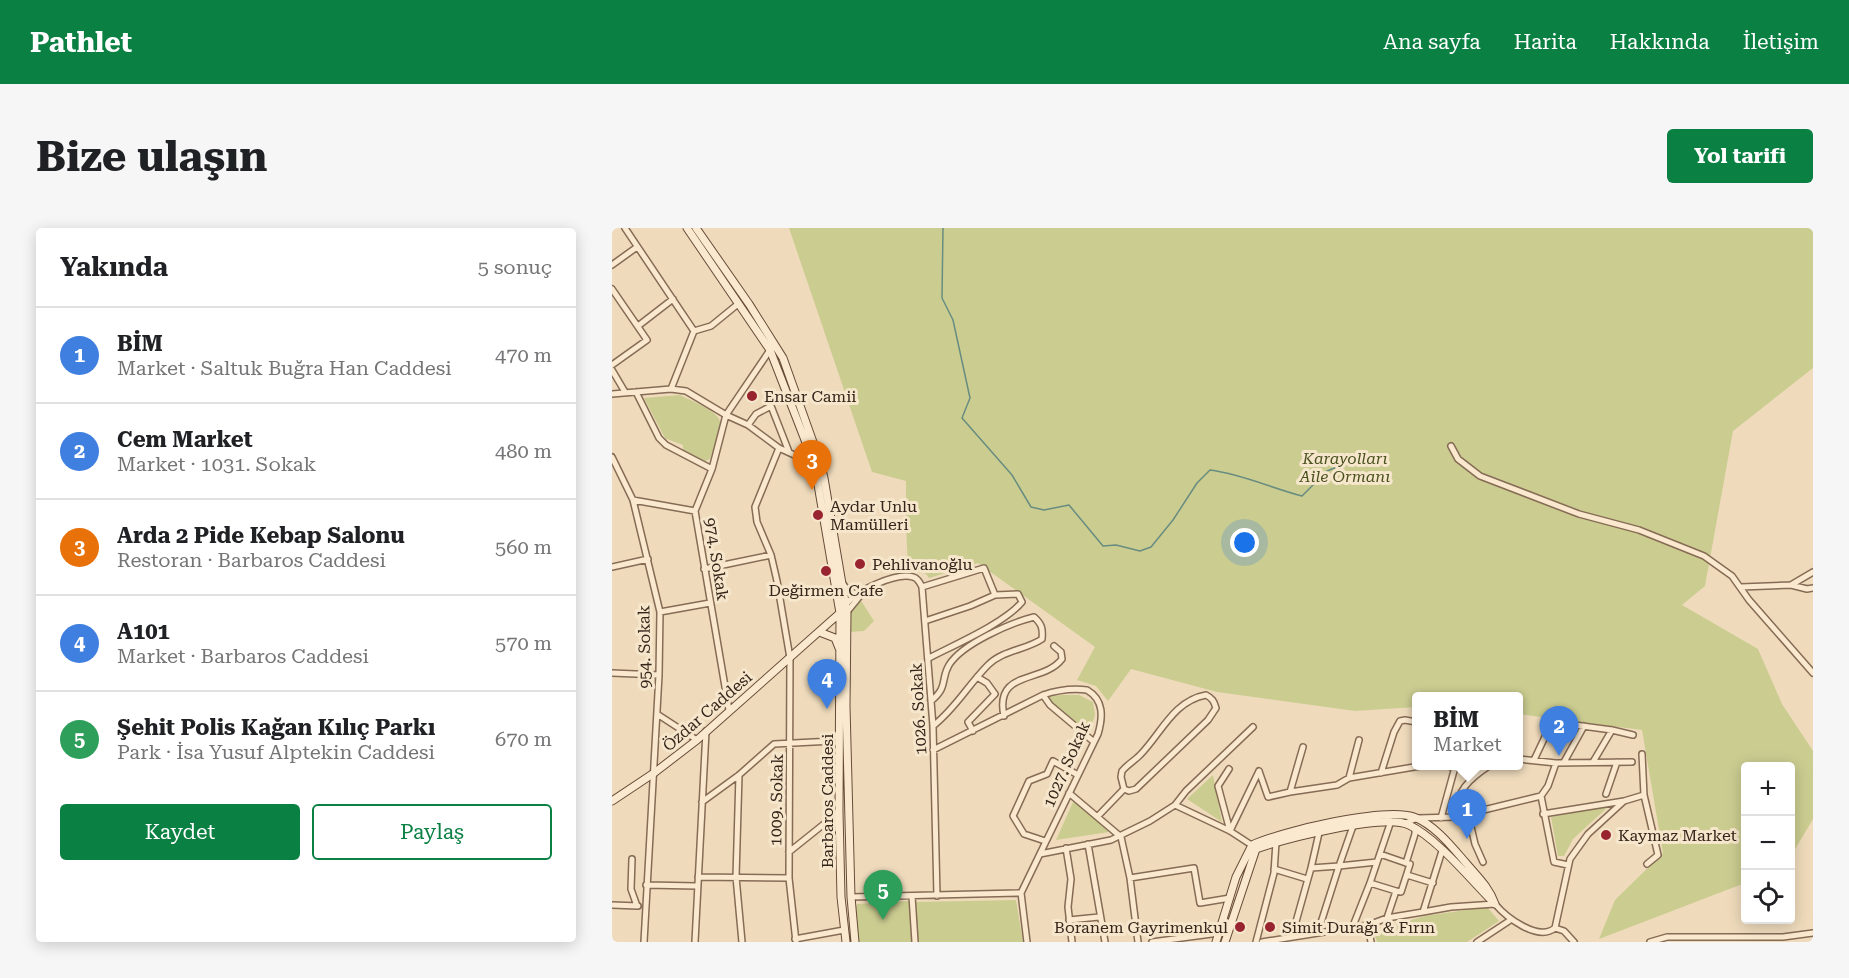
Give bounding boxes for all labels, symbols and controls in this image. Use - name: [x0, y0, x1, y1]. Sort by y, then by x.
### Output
- text: Pathlet: [30, 26, 132, 59]
- text: Ana sayfa: [1383, 30, 1481, 54]
- text: Harita: [1514, 30, 1577, 54]
- text: Hakkında: [1610, 30, 1710, 54]
- text: İletişim: [1743, 30, 1819, 54]
- button: Yol tarifi: [1667, 129, 1813, 183]
- text: Bize ulaşın: [36, 132, 267, 181]
- text: Yakında: [60, 252, 168, 282]
- text: 5 sonuç: [478, 255, 552, 279]
- text: BİM: [117, 331, 163, 356]
- text: 1: [74, 343, 85, 367]
- text: 470 m: [495, 343, 552, 367]
- text: Market · Saltuk Buğra Han Caddesi: [117, 356, 452, 380]
- place label: Ensar Camii: [764, 387, 856, 406]
- marker: Ensar Camii: [745, 389, 759, 403]
- text: Cem Market: [117, 427, 253, 452]
- text: 2: [74, 439, 85, 463]
- text: 480 m: [495, 439, 552, 463]
- pin: 3: [792, 440, 832, 490]
- park label: Karayolları Aile Ormanı: [1299, 449, 1390, 486]
- text: Market · 1031. Sokak: [117, 452, 316, 476]
- place label: Aydar Unlu Mamülleri: [830, 497, 917, 534]
- marker: Aydar Unlu Mamülleri: [811, 508, 825, 522]
- street label: 974. Sokak: [701, 516, 732, 602]
- text: Arda 2 Pide Kebap Salonu: [117, 523, 405, 548]
- your location: [1230, 528, 1259, 557]
- text: 3: [74, 535, 85, 559]
- text: 560 m: [495, 535, 552, 559]
- text: Restoran · Barbaros Caddesi: [117, 548, 386, 572]
- place label: Pehlivanoğlu: [872, 555, 972, 574]
- marker: Pehlivanoğlu: [853, 557, 867, 571]
- marker: Değirmen Cafe: [819, 564, 833, 578]
- place label: Değirmen Cafe: [769, 581, 884, 600]
- street label: 954. Sokak: [634, 605, 655, 689]
- text: A101: [117, 619, 170, 644]
- text: 4: [74, 631, 85, 655]
- text: 570 m: [495, 631, 552, 655]
- text: Market · Barbaros Caddesi: [117, 644, 369, 668]
- pin: 4: [808, 660, 846, 709]
- street label: 1026. Sokak: [907, 662, 930, 756]
- street label: Özdar Caddesi: [659, 668, 756, 755]
- popup: [1412, 692, 1523, 770]
- pin: 2: [1540, 706, 1578, 756]
- text: BİM: [1433, 707, 1479, 732]
- text: Şehit Polis Kağan Kılıç Parkı: [117, 715, 435, 740]
- street label: 1027. Sokak: [1039, 718, 1094, 810]
- text: 5: [74, 727, 85, 751]
- text: 670 m: [495, 727, 552, 751]
- text: Market: [1433, 732, 1502, 756]
- street label: Barbaros Caddesi: [818, 734, 837, 868]
- text: Park · İsa Yusuf Alptekin Caddesi: [117, 740, 435, 764]
- street label: 1009. Sokak: [766, 754, 787, 846]
- map controls: [1741, 762, 1795, 924]
- button: +: [1741, 762, 1795, 816]
- pin: 1: [1448, 790, 1486, 839]
- button: Kaydet: [60, 804, 300, 860]
- button: Paylaş: [312, 804, 552, 860]
- button: −: [1741, 816, 1795, 870]
- place label: Kaymaz Market: [1618, 826, 1737, 845]
- marker: Kaymaz Market: [1599, 828, 1613, 842]
- pin: 5: [864, 870, 902, 920]
- button: locate: [1741, 870, 1795, 924]
- place label: Boranem Gayrimenkul: [1054, 918, 1228, 937]
- place label: Simit Durağı & Fırın: [1282, 918, 1435, 937]
- marker: Boranem Gayrimenkul: [1233, 920, 1247, 934]
- marker: Simit Durağı & Fırın: [1263, 920, 1277, 934]

